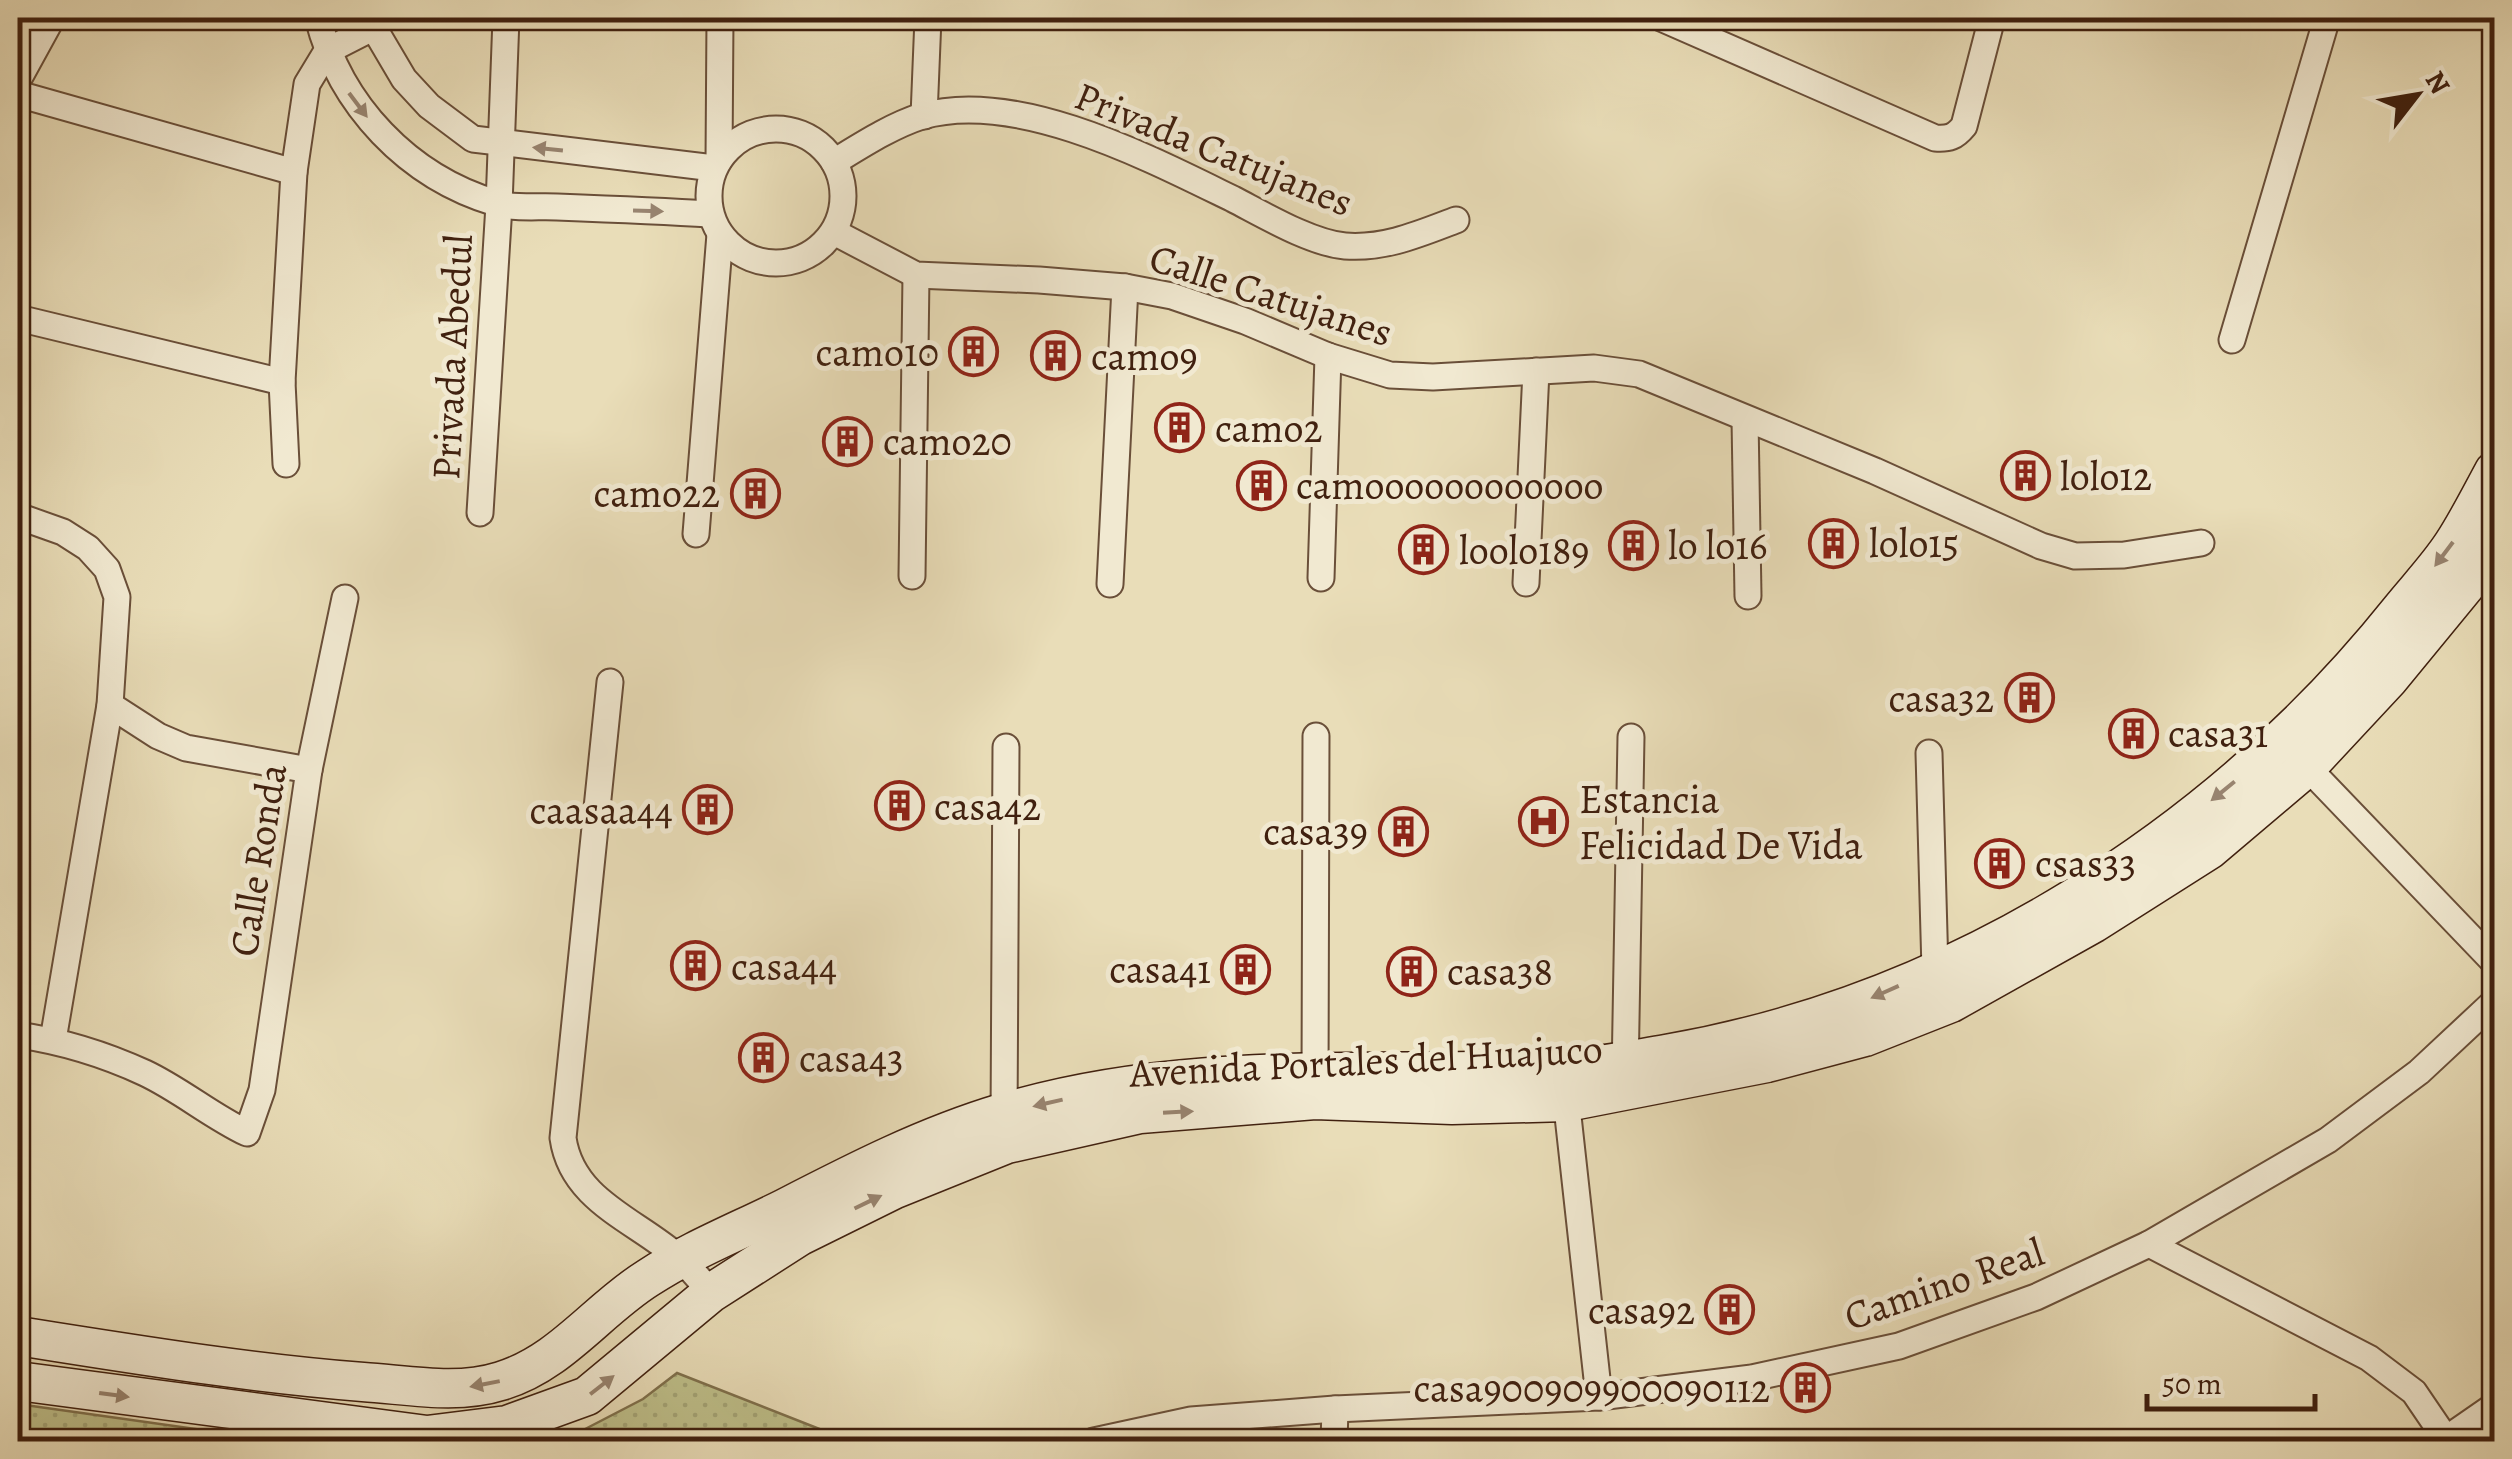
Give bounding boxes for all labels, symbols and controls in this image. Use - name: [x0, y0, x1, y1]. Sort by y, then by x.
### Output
- north arrow: [2367, 45, 2467, 145]
- text: N: [2416, 64, 2459, 101]
- street label: Privada Catujanes: [1067, 68, 1361, 230]
- one-way arrow: [348, 92, 368, 118]
- one-way arrow: [531, 141, 563, 157]
- one-way arrow: [633, 203, 665, 219]
- street label: Calle Catujanes: [1143, 230, 1399, 360]
- street label: Privada Abedul: [418, 233, 486, 481]
- place label: camo10: [816, 325, 939, 380]
- building icon: camo10: [948, 326, 1000, 378]
- place label: camo9: [1091, 329, 1198, 384]
- building icon: camo9: [1030, 330, 1082, 382]
- place label: camo2: [1215, 401, 1322, 456]
- building icon: camo2: [1154, 402, 1206, 454]
- place label: camo20: [883, 414, 1012, 469]
- building icon: camo20: [822, 415, 874, 467]
- place label: lolo12: [2060, 449, 2152, 504]
- building icon: lolo12: [1999, 450, 2051, 502]
- place label: camoooooooooooo: [1296, 458, 1604, 513]
- building icon: camoooooooooooo: [1235, 459, 1287, 511]
- place label: camo22: [594, 466, 720, 521]
- building icon: camo22: [729, 467, 781, 519]
- place label: lolo15: [1869, 516, 1959, 571]
- building icon: lolo15: [1808, 517, 1860, 569]
- place label: lo lo16: [1668, 518, 1767, 573]
- building icon: lo lo16: [1607, 519, 1659, 571]
- place label: loolo189: [1459, 523, 1590, 578]
- building icon: loolo189: [1398, 524, 1450, 576]
- one-way arrow: [2434, 541, 2455, 567]
- place label: casa32: [1888, 671, 1994, 726]
- building icon: casa32: [2003, 672, 2055, 724]
- place label: casa31: [2168, 706, 2268, 761]
- building icon: casa31: [2107, 707, 2159, 759]
- street label: Calle Ronda: [216, 759, 300, 960]
- place label: Estancia Felicidad De Vida: [1579, 772, 1863, 873]
- place label: casa42: [934, 779, 1041, 834]
- building icon: casa42: [873, 780, 925, 832]
- one-way arrow: [2210, 780, 2235, 801]
- place label: caasaa44: [530, 783, 673, 838]
- building icon: caasaa44: [682, 784, 734, 836]
- hospital icon: Estancia Felicidad De Vida: [1518, 796, 1570, 848]
- place label: casa39: [1263, 804, 1368, 859]
- building icon: casa39: [1377, 805, 1429, 857]
- place label: csas33: [2035, 836, 2136, 891]
- building icon: csas33: [1974, 837, 2026, 889]
- place label: casa44: [731, 939, 837, 994]
- building icon: casa44: [670, 940, 722, 992]
- place label: casa41: [1109, 942, 1211, 997]
- building icon: casa41: [1220, 943, 1272, 995]
- place label: casa38: [1447, 944, 1553, 999]
- building icon: casa38: [1386, 945, 1438, 997]
- one-way arrow: [1870, 984, 1900, 1000]
- street label: Avenida Portales del Huajuco: [1127, 1021, 1604, 1101]
- place label: casa43: [799, 1031, 904, 1086]
- building icon: casa43: [738, 1032, 790, 1084]
- one-way arrow: [1032, 1095, 1063, 1111]
- one-way arrow: [1163, 1104, 1195, 1120]
- one-way arrow: [854, 1193, 883, 1210]
- street label: Camino Real: [1837, 1224, 2051, 1344]
- place label: casa92: [1588, 1283, 1695, 1338]
- building icon: casa92: [1704, 1284, 1756, 1336]
- scale bar: [2147, 1349, 2314, 1411]
- place label: casa900909900090112: [1413, 1361, 1770, 1416]
- building icon: casa900909900090112: [1779, 1362, 1831, 1414]
- text: 50 m: [2162, 1364, 2222, 1404]
- one-way arrow: [589, 1375, 615, 1396]
- one-way arrow: [469, 1377, 500, 1393]
- one-way arrow: [99, 1387, 130, 1403]

